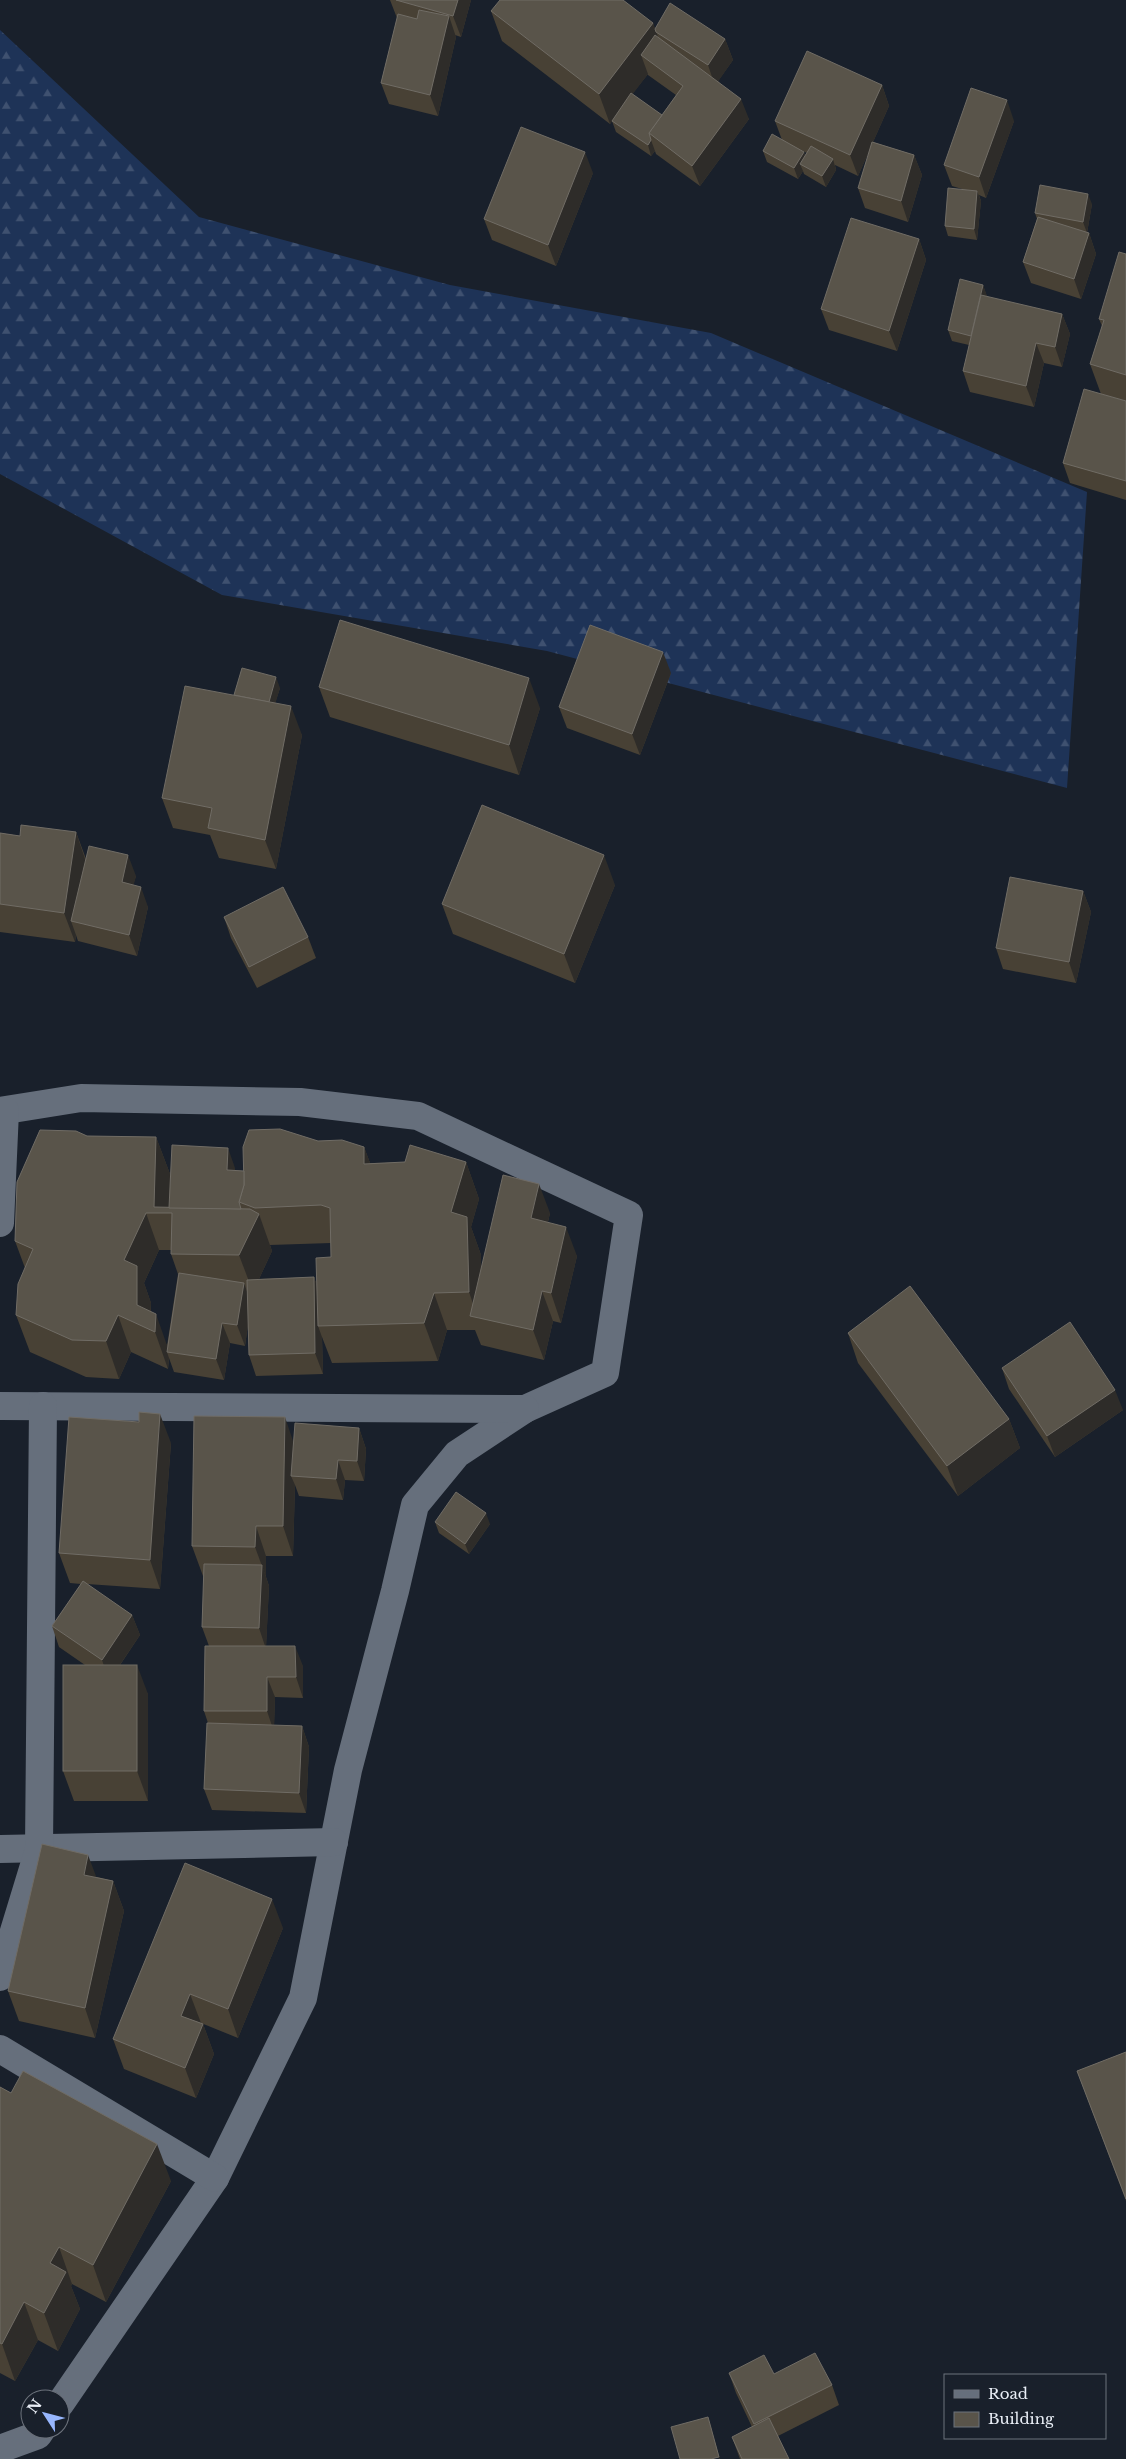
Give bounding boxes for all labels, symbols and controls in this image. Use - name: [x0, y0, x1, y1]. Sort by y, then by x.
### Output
- legend: [944, 2374, 1106, 2439]
- text: Road: [988, 2384, 1028, 2403]
- north arrow: [20, 2389, 70, 2439]
- text: N: [23, 2396, 46, 2417]
- text: Building: [988, 2409, 1055, 2428]

